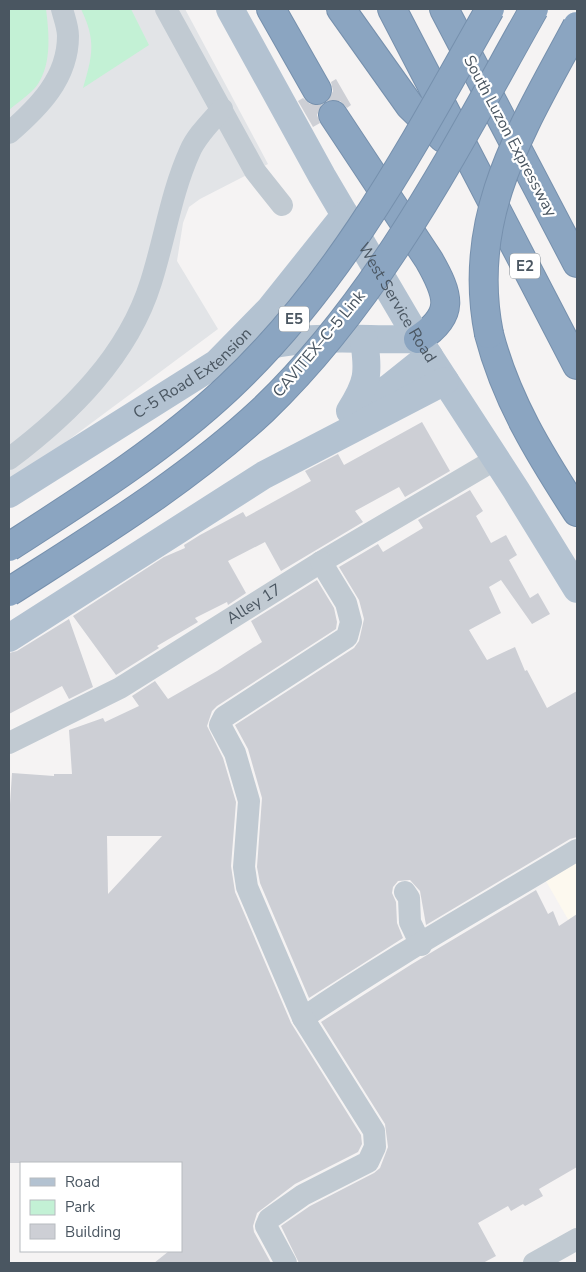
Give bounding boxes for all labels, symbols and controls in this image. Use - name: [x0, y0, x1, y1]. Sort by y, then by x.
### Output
- street label: South Luzon Expressway: [458, 51, 562, 221]
- street label: West Service Road: [353, 239, 442, 367]
- road number: E2: [510, 254, 540, 278]
- street label: CAVITEX–C-5 Link: [268, 285, 371, 402]
- road number: E5: [279, 306, 309, 332]
- street label: C-5 Road Extension: [129, 323, 257, 424]
- street label: Alley 17: [222, 578, 286, 630]
- legend: [20, 1162, 182, 1252]
- text: Road: [65, 1172, 100, 1192]
- text: Park: [65, 1197, 95, 1217]
- text: Building: [65, 1222, 121, 1242]

